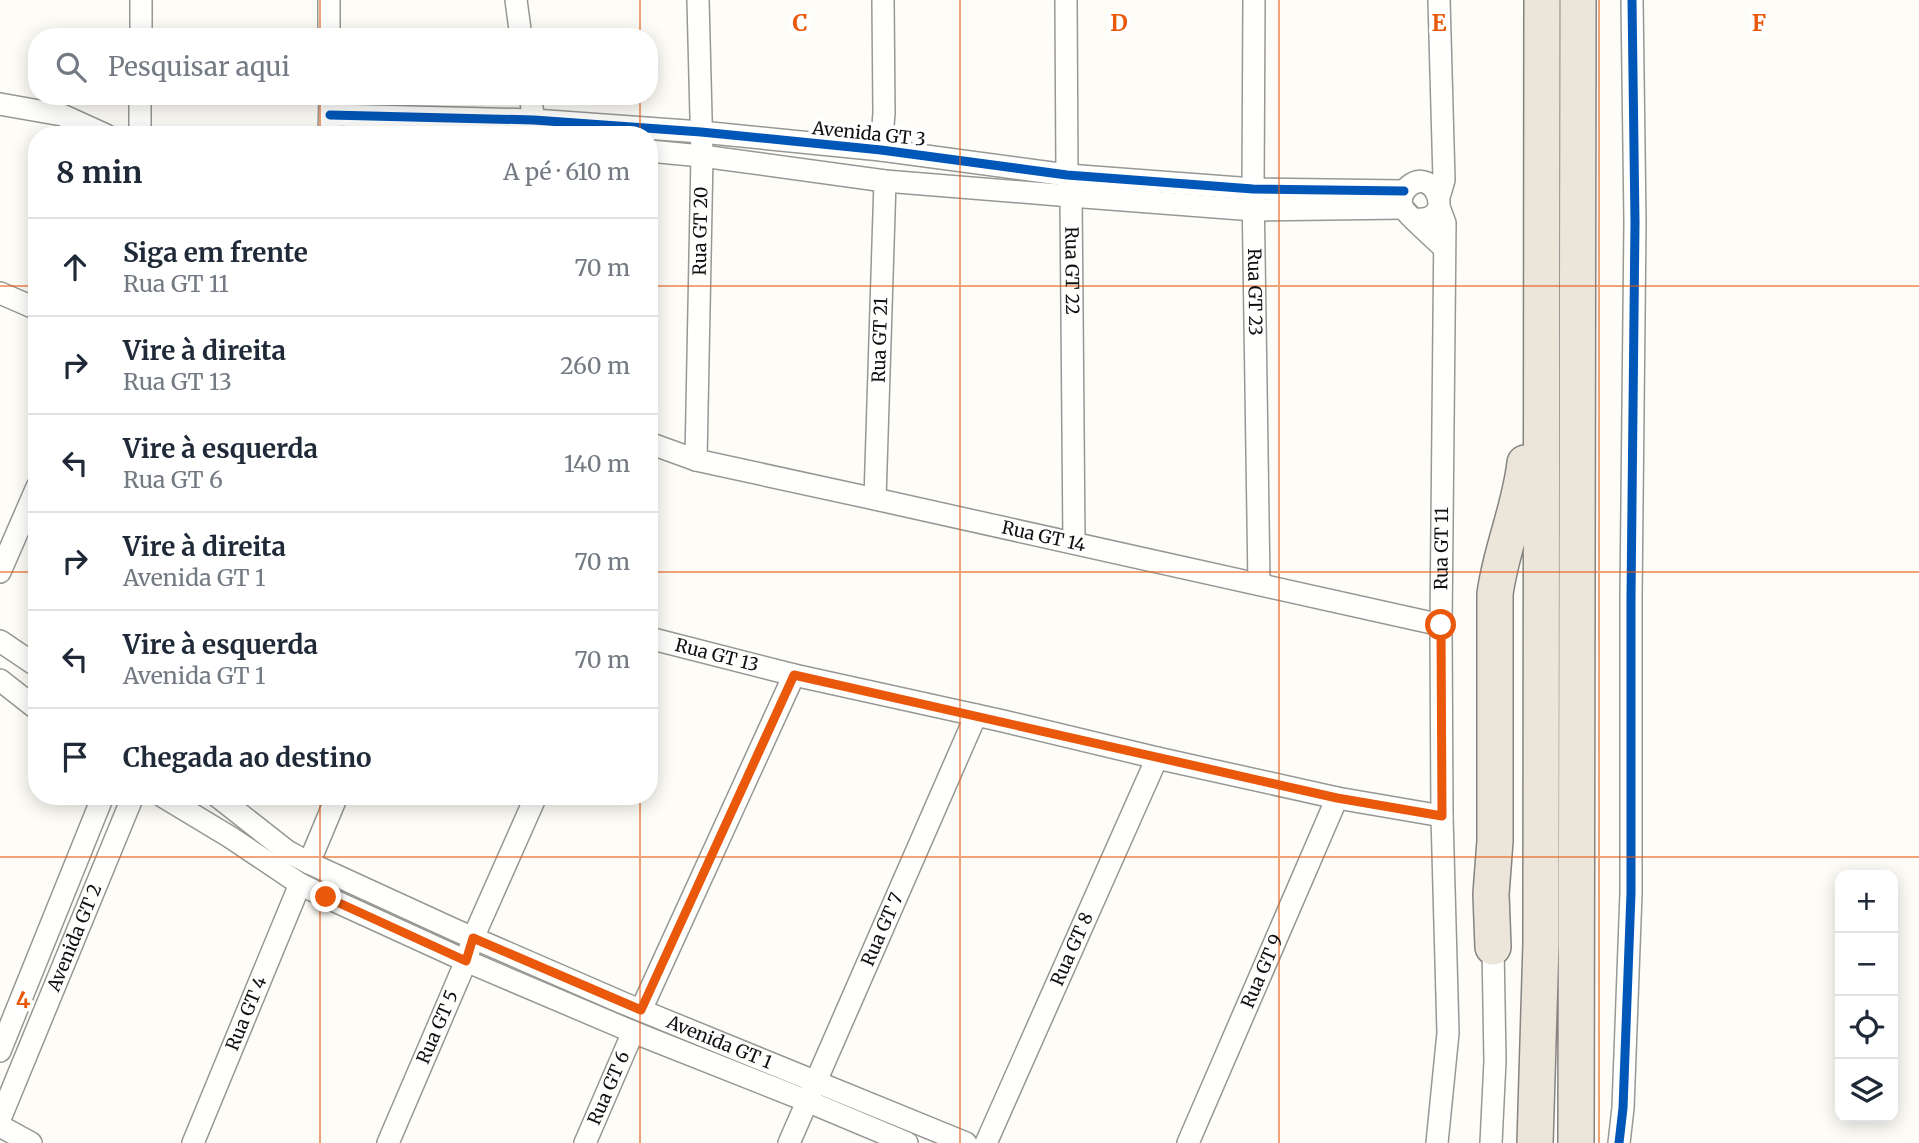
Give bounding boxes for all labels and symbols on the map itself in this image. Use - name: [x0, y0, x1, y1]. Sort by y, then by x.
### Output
- text: C: [792, 8, 808, 37]
- text: D: [1110, 8, 1128, 37]
- text: E: [1431, 8, 1447, 37]
- text: F: [1752, 8, 1766, 37]
- street label: Avenida GT 3: [810, 116, 927, 151]
- street label: Rua GT 20: [688, 186, 712, 276]
- street label: Rua GT 22: [1060, 226, 1084, 315]
- street label: Rua GT 23: [1243, 248, 1267, 336]
- street label: Rua GT 21: [867, 297, 892, 383]
- street label: Rua GT 11: [1429, 507, 1453, 590]
- street label: Rua GT 14: [1000, 516, 1088, 557]
- route start: [1425, 609, 1456, 640]
- street label: Rua GT 13: [673, 633, 761, 677]
- street label: Avenida GT 2: [41, 880, 107, 996]
- route end: [310, 881, 341, 912]
- street label: Rua GT 7: [856, 889, 908, 969]
- street label: Rua GT 8: [1045, 909, 1098, 989]
- street label: Rua GT 9: [1236, 931, 1288, 1012]
- street label: Rua GT 4: [220, 973, 272, 1054]
- text: 4: [16, 985, 31, 1014]
- street label: Rua GT 5: [411, 987, 463, 1067]
- street label: Avenida GT 1: [663, 1010, 776, 1074]
- street label: Rua GT 6: [582, 1047, 634, 1128]

